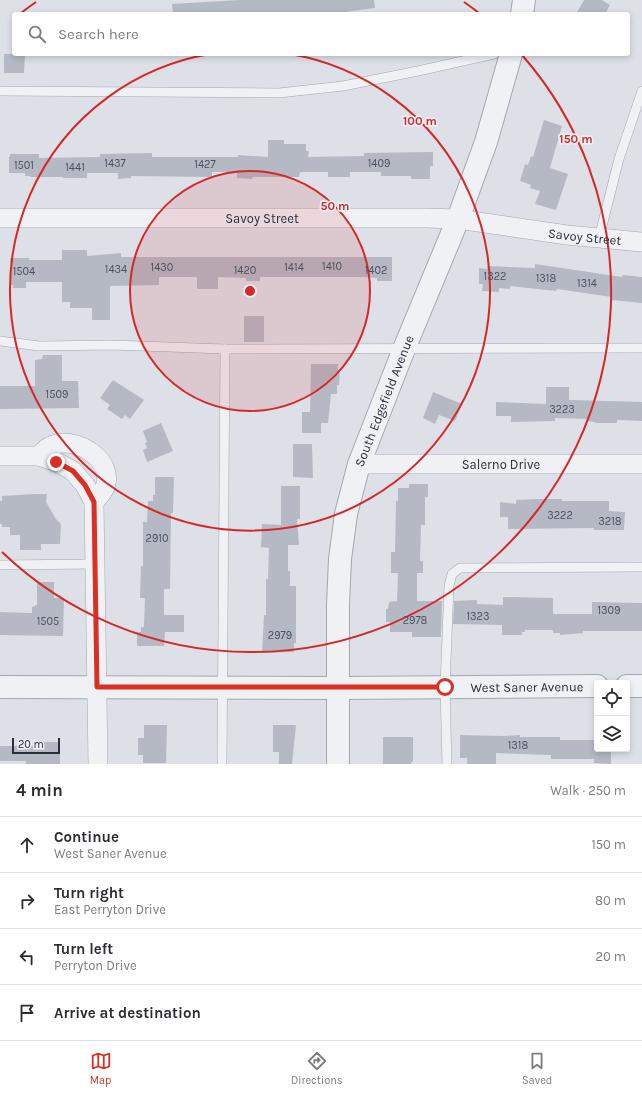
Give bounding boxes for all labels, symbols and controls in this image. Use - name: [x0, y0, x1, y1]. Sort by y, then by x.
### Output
- search box: [12, 12, 630, 56]
- icon: search: [26, 23, 48, 45]
- text: Search here: [58, 25, 139, 43]
- text: 100 m: [403, 114, 437, 128]
- text: 150 m: [559, 132, 593, 146]
- house number: 1437: [104, 157, 126, 170]
- house number: 1409: [368, 157, 390, 170]
- house number: 1427: [194, 158, 216, 171]
- house number: 1501: [14, 159, 34, 172]
- house number: 1441: [65, 161, 85, 174]
- text: 50 m: [321, 199, 350, 213]
- street label: Savoy Street: [225, 211, 299, 226]
- street label: Savoy Street: [547, 225, 622, 248]
- house number: 1410: [322, 260, 342, 273]
- house number: 1430: [151, 261, 173, 274]
- house number: 1414: [284, 261, 304, 274]
- house number: 1434: [105, 263, 127, 276]
- house number: 1420: [234, 264, 256, 277]
- house number: 1402: [365, 264, 387, 277]
- house number: 1504: [13, 265, 35, 278]
- house number: 1322: [484, 270, 506, 283]
- house number: 1318: [536, 272, 557, 285]
- house number: 1314: [577, 277, 597, 290]
- centre of rings: [243, 284, 257, 298]
- street label: South Edgefield Avenue: [352, 333, 417, 469]
- house number: 1509: [46, 388, 68, 401]
- house number: 3223: [549, 403, 575, 416]
- route end: [47, 453, 65, 471]
- street label: Salerno Drive: [462, 457, 541, 472]
- house number: 3222: [547, 509, 573, 522]
- house number: 3218: [598, 515, 622, 528]
- house number: 2910: [146, 532, 168, 545]
- house number: 1309: [597, 604, 621, 617]
- house number: 1323: [466, 610, 490, 623]
- house number: 2978: [403, 614, 428, 627]
- house number: 1505: [37, 615, 59, 628]
- house number: 2979: [268, 629, 292, 642]
- route start: [436, 678, 454, 696]
- street label: West Saner Avenue: [470, 679, 584, 695]
- map controls: [594, 680, 630, 752]
- button: locate: [594, 680, 630, 716]
- button: layers: [594, 716, 630, 752]
- scale bar: [12, 736, 60, 755]
- text: 20 m: [18, 738, 44, 751]
- house number: 1318: [508, 739, 529, 752]
- text: 4 min: [16, 780, 63, 800]
- text: Walk · 250 m: [550, 783, 626, 798]
- text: Continue: [54, 828, 119, 846]
- icon: ahead: [16, 834, 38, 856]
- text: 150 m: [591, 837, 626, 852]
- text: West Saner Avenue: [54, 846, 167, 861]
- text: Turn right: [54, 884, 124, 902]
- icon: right: [16, 890, 38, 912]
- text: 80 m: [595, 893, 626, 908]
- text: East Perryton Drive: [54, 902, 166, 917]
- text: Turn left: [54, 940, 113, 958]
- icon: left: [16, 946, 38, 968]
- text: 20 m: [596, 949, 626, 964]
- text: Perryton Drive: [54, 958, 137, 973]
- icon: arrive: [16, 1002, 38, 1024]
- text: Arrive at destination: [54, 1004, 201, 1022]
- tab: Map: [90, 1050, 112, 1087]
- tab: Directions: [291, 1050, 343, 1087]
- tab: Saved: [522, 1050, 552, 1087]

